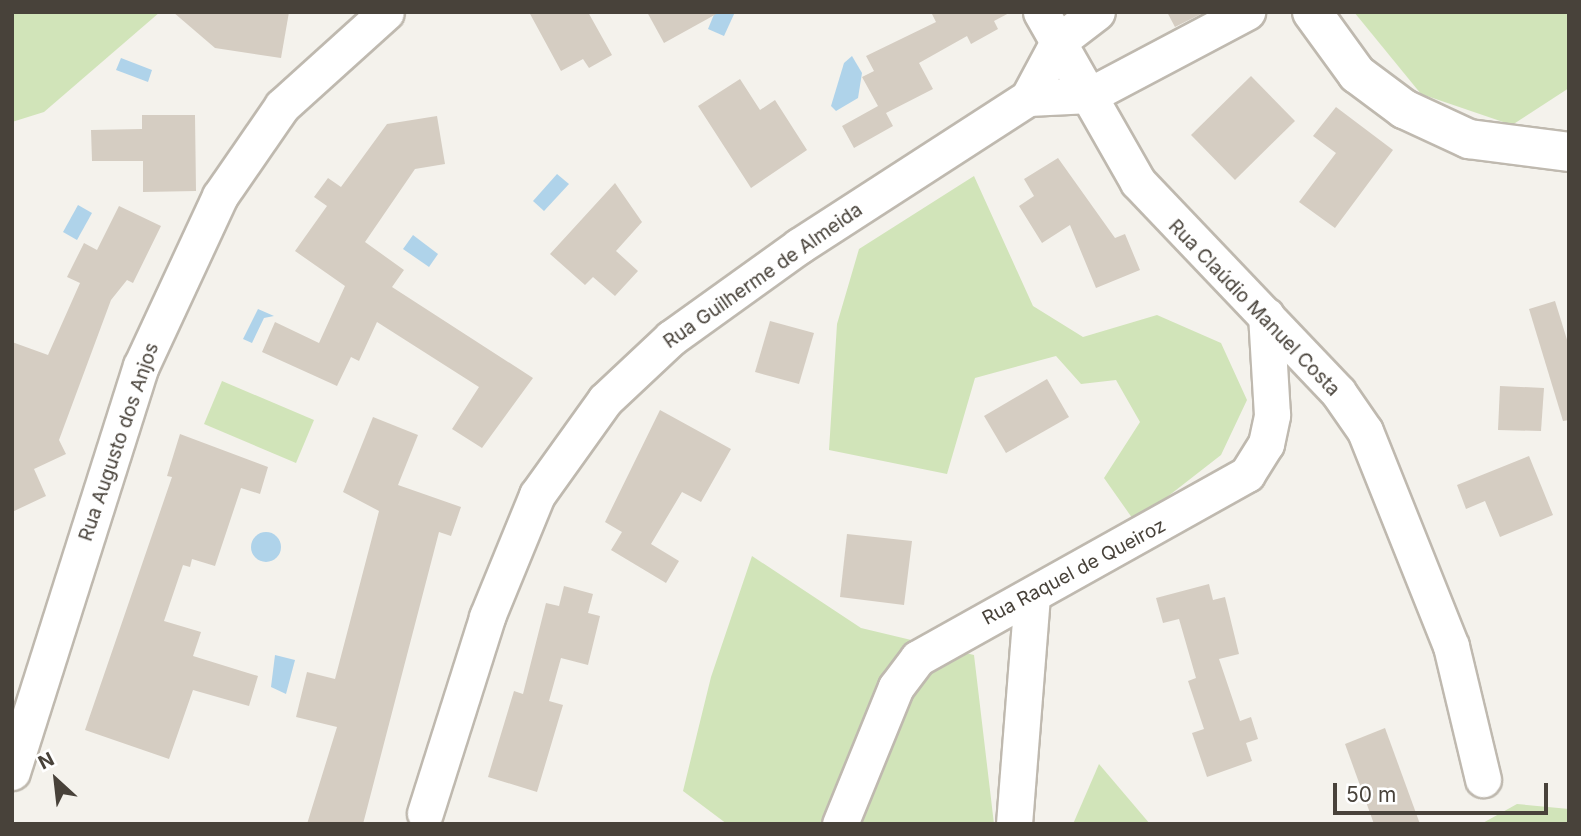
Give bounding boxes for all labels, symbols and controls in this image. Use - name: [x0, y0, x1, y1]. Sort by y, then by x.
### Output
- street label: Rua Guilherme de Almeida: [659, 199, 867, 353]
- street label: Rua Claúdio Manuel Costa: [1164, 215, 1344, 401]
- street label: Rua Augusto dos Anjos: [74, 340, 164, 544]
- street label: Rua Raquel de Queiroz: [979, 514, 1169, 630]
- north arrow: [21, 745, 91, 815]
- text: N: [35, 747, 58, 774]
- scale bar: [1336, 770, 1551, 814]
- text: 50 m: [1346, 782, 1396, 807]

